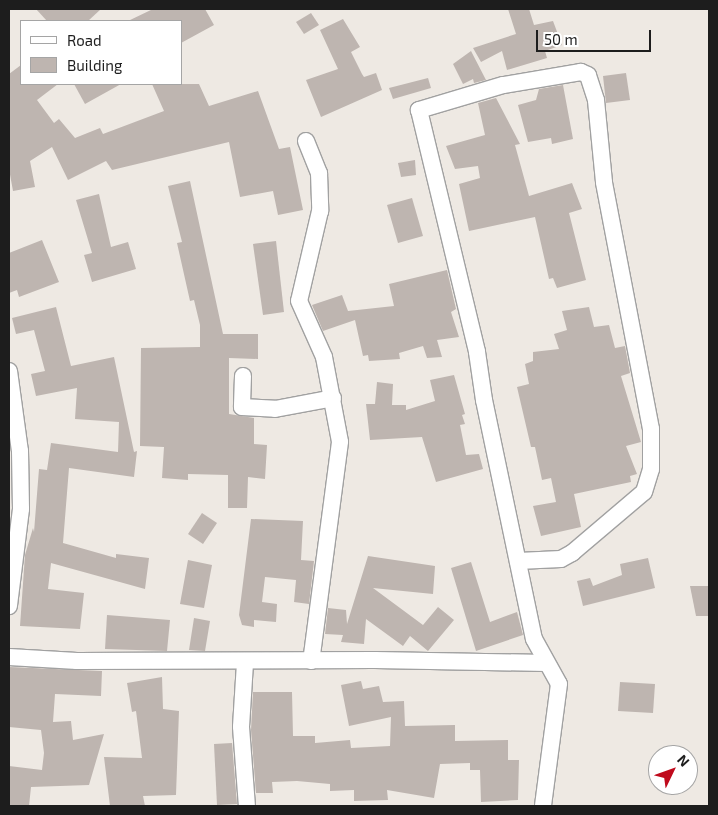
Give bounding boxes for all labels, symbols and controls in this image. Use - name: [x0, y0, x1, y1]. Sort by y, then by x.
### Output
- legend: [20, 20, 182, 85]
- scale bar: [538, 20, 653, 52]
- text: 50 m: [544, 30, 578, 48]
- text: Road: [67, 31, 102, 49]
- text: Building: [67, 56, 122, 74]
- north arrow: [648, 745, 698, 795]
- text: N: [674, 751, 693, 770]

